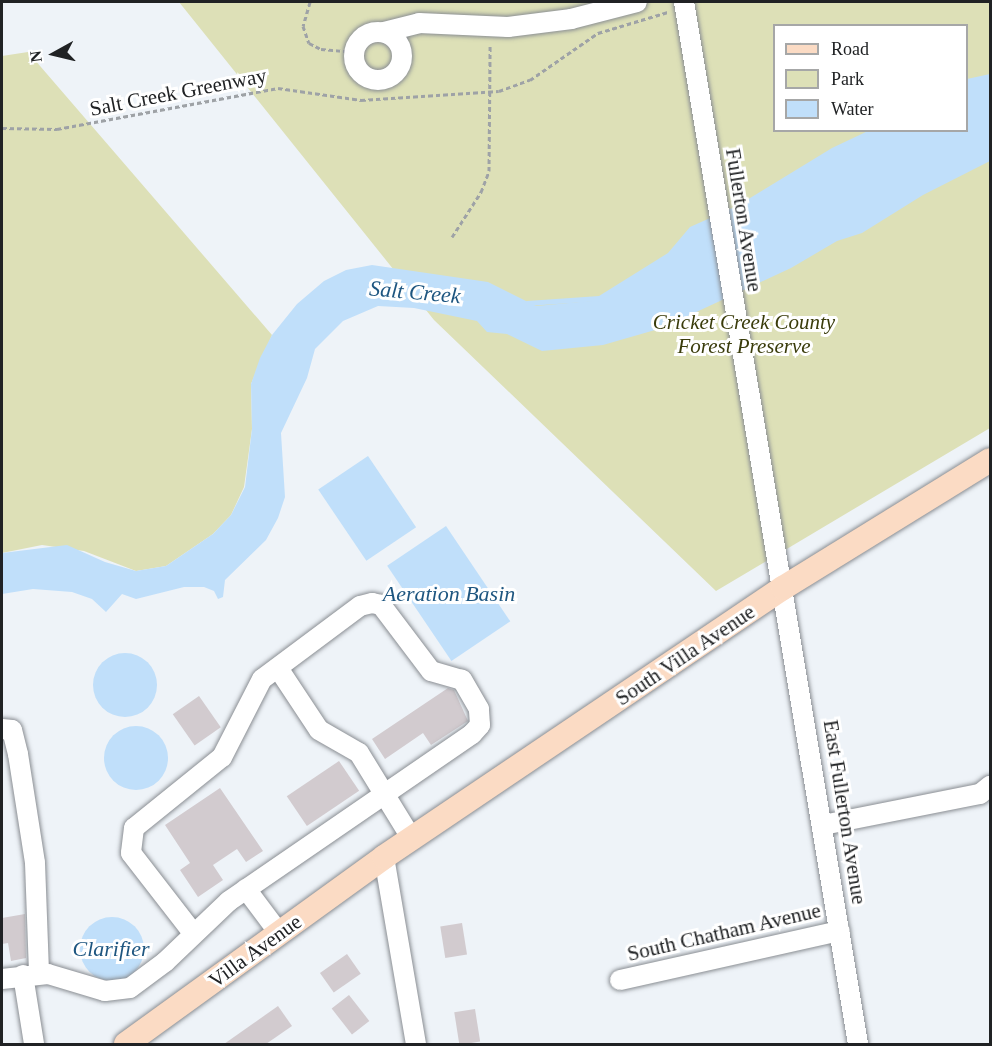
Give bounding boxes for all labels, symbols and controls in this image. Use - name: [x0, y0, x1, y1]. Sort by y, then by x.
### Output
- north arrow: [24, 24, 84, 84]
- legend: [773, 24, 968, 132]
- text: Road: [831, 39, 869, 59]
- text: N: [26, 50, 45, 63]
- street label: Salt Creek Greenway: [87, 62, 269, 122]
- text: Park: [831, 69, 864, 89]
- text: Water: [831, 99, 874, 119]
- street label: Fullerton Avenue: [720, 146, 768, 294]
- water label: Salt Creek: [368, 275, 462, 309]
- park label: Cricket Creek County Forest Preserve: [653, 309, 835, 359]
- water label: Aeration Basin: [383, 581, 515, 607]
- street label: South Villa Avenue: [610, 599, 760, 711]
- street label: East Fullerton Avenue: [818, 717, 872, 907]
- street label: South Chatham Avenue: [624, 897, 824, 967]
- street label: Villa Avenue: [203, 909, 307, 993]
- water label: Clarifier: [72, 936, 150, 962]

